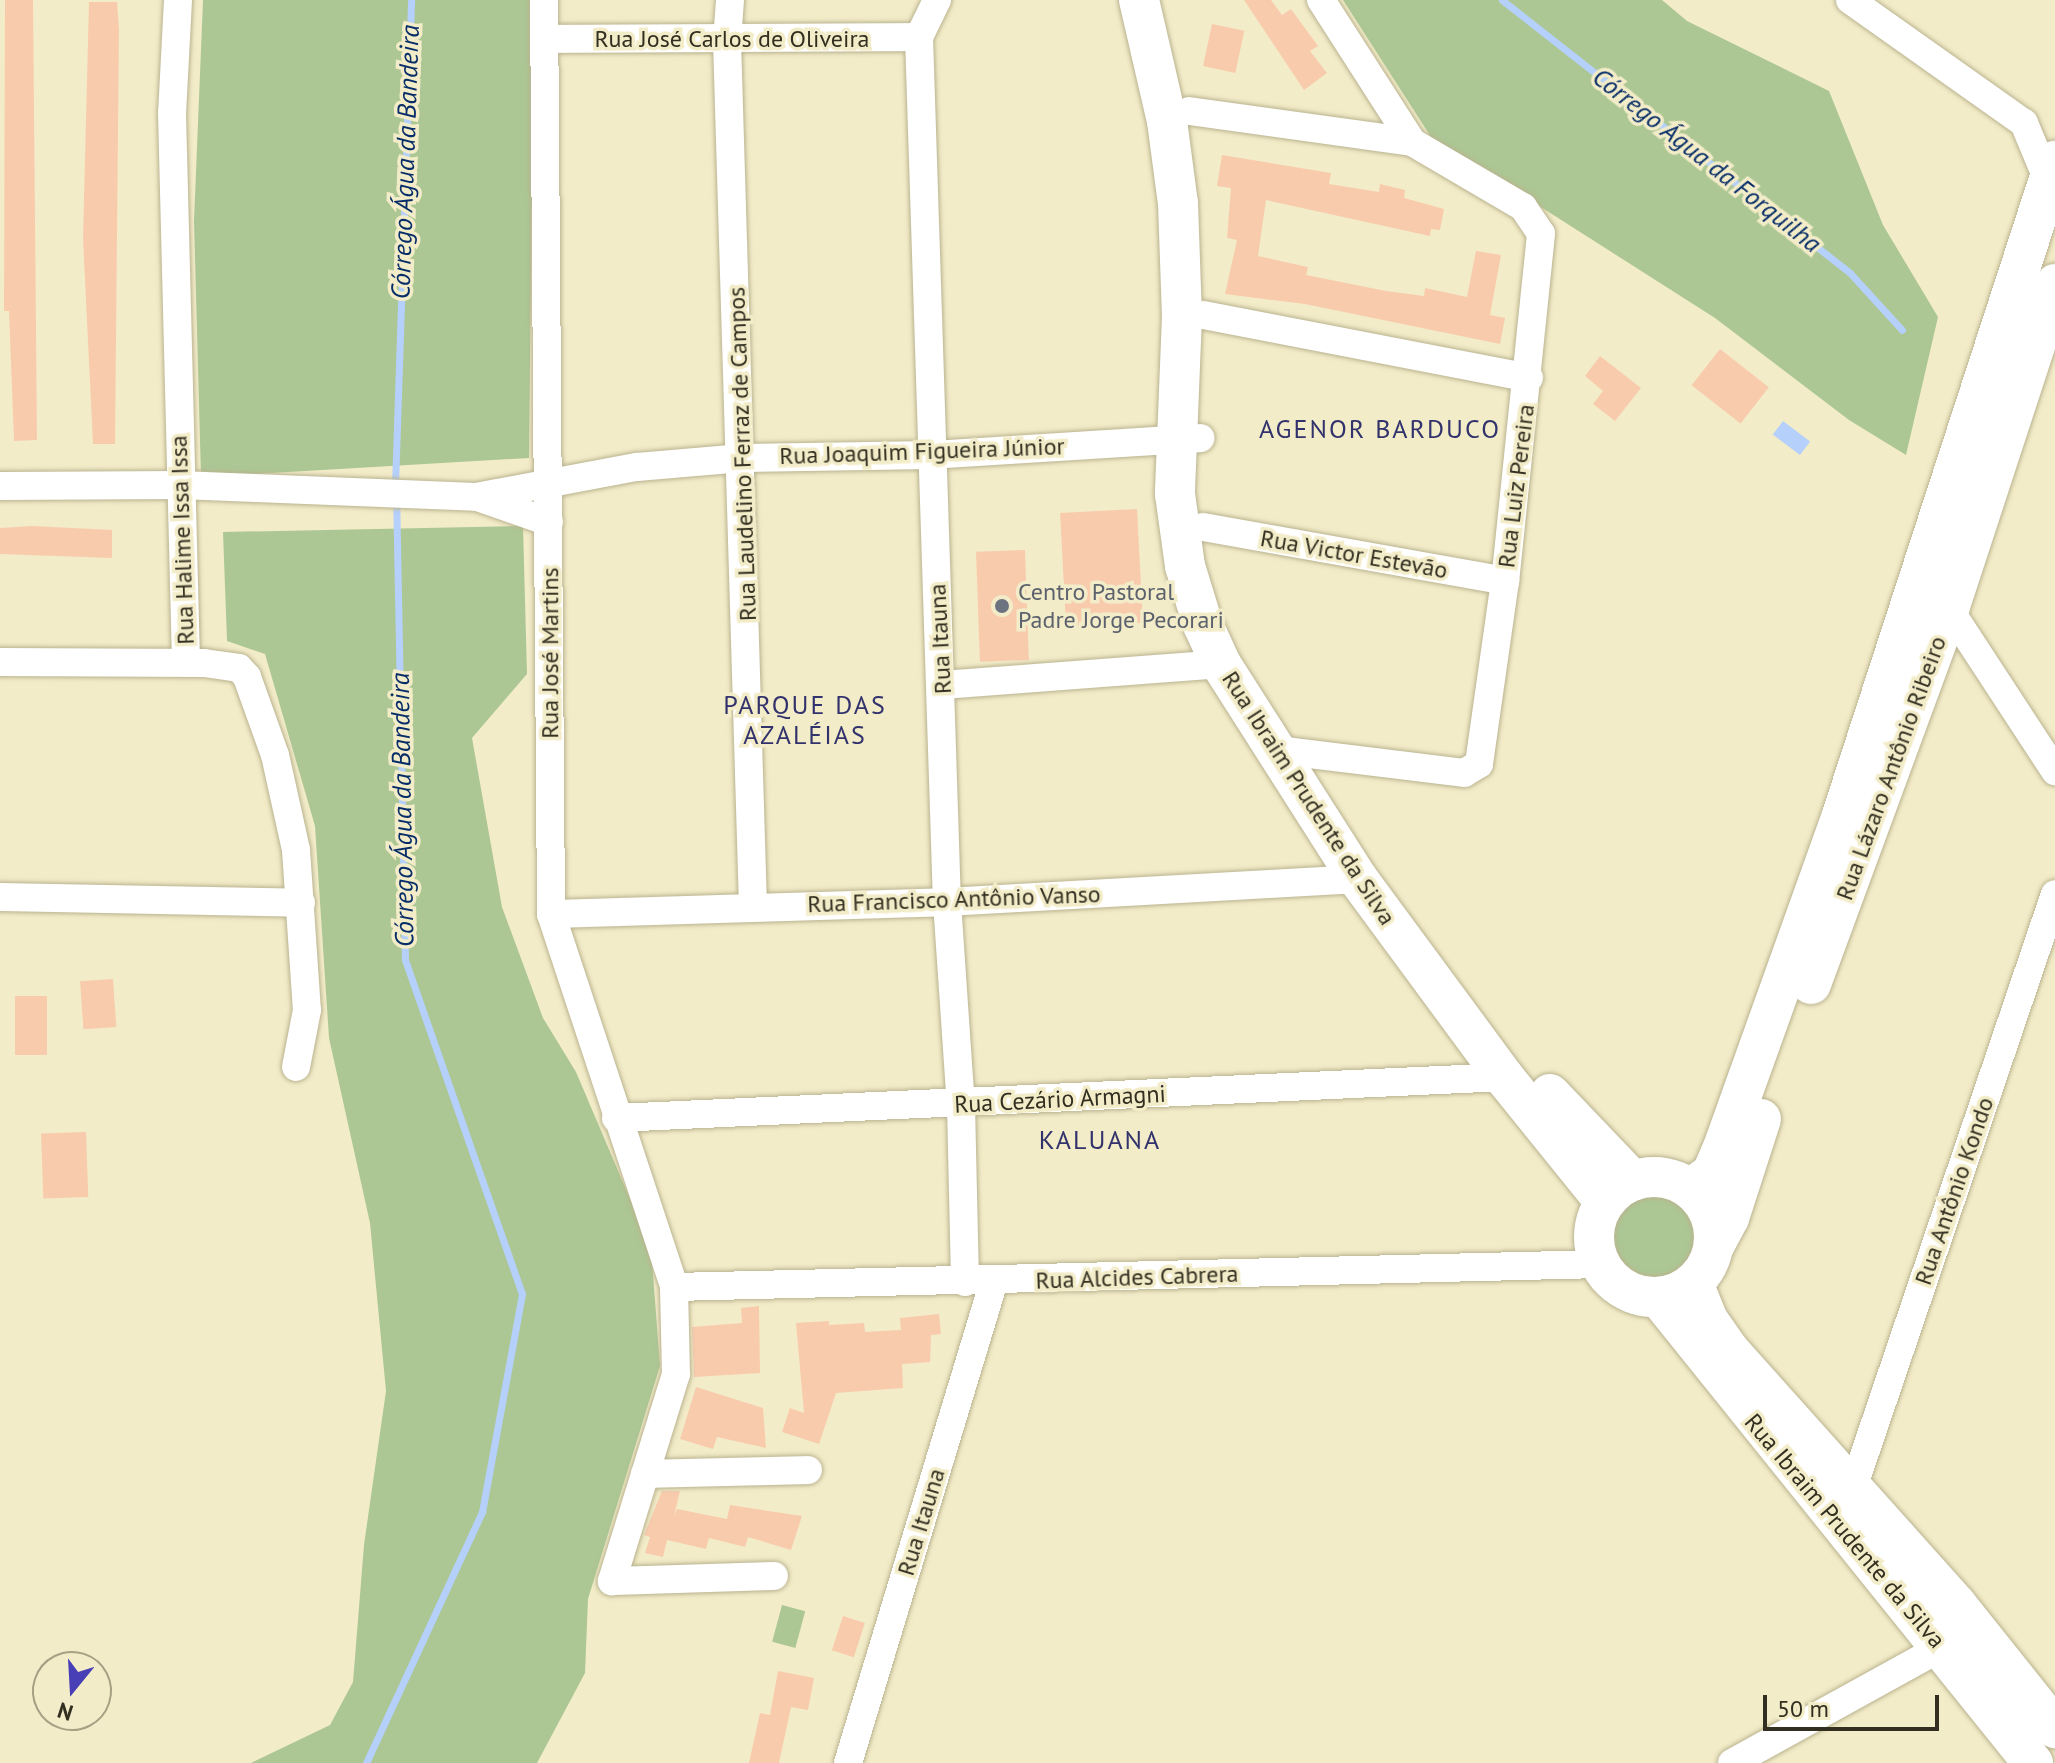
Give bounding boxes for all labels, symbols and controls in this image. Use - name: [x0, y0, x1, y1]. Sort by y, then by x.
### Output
- water label: Córrego Água da Bandeira: [385, 24, 425, 300]
- street label: Rua José Carlos de Oliveira: [595, 25, 869, 53]
- water label: Córrego Água da Forquilha: [1586, 61, 1828, 259]
- street label: Rua Laudelino Ferraz de Campos: [722, 286, 762, 622]
- street label: Rua Luiz Pereira: [1492, 402, 1540, 570]
- district label: AGENOR BARDUCO: [1259, 413, 1501, 445]
- street label: Rua Joaquim Figueira Júnior: [779, 432, 1065, 470]
- street label: Rua Halime Issa Issa: [164, 435, 200, 645]
- street label: Rua Victor Estevão: [1258, 523, 1450, 585]
- street label: Rua José Martins: [536, 567, 564, 739]
- place label: Centro Pastoral Padre Jorge Pecorari: [1018, 578, 1224, 634]
- street label: Rua Itauna: [923, 583, 957, 695]
- marker: Centro Pastoral Padre Jorge Pecorari: [993, 597, 1011, 615]
- street label: Rua Lázaro Antônio Ribeiro: [1830, 632, 1952, 904]
- street label: Rua Ibraim Prudente da Silva: [1216, 666, 1402, 930]
- water label: Córrego Água da Bandeira: [384, 672, 420, 948]
- district label: PARQUE DAS AZALÉIAS: [723, 689, 887, 750]
- street label: Rua Francisco Antônio Vanso: [806, 879, 1102, 919]
- street label: Rua Cezário Armagni: [953, 1079, 1167, 1119]
- street label: Rua Antônio Kondo: [1908, 1093, 2000, 1289]
- district label: KALUANA: [1039, 1124, 1161, 1156]
- street label: Rua Alcides Cabrera: [1035, 1259, 1239, 1295]
- street label: Rua Ibraim Prudente da Silva: [1739, 1408, 1951, 1654]
- street label: Rua Itauna: [891, 1465, 951, 1579]
- north arrow: [32, 1651, 112, 1731]
- scale bar: [1767, 1679, 1943, 1729]
- text: 50 m: [1777, 1693, 1829, 1724]
- text: N: [54, 1696, 76, 1727]

